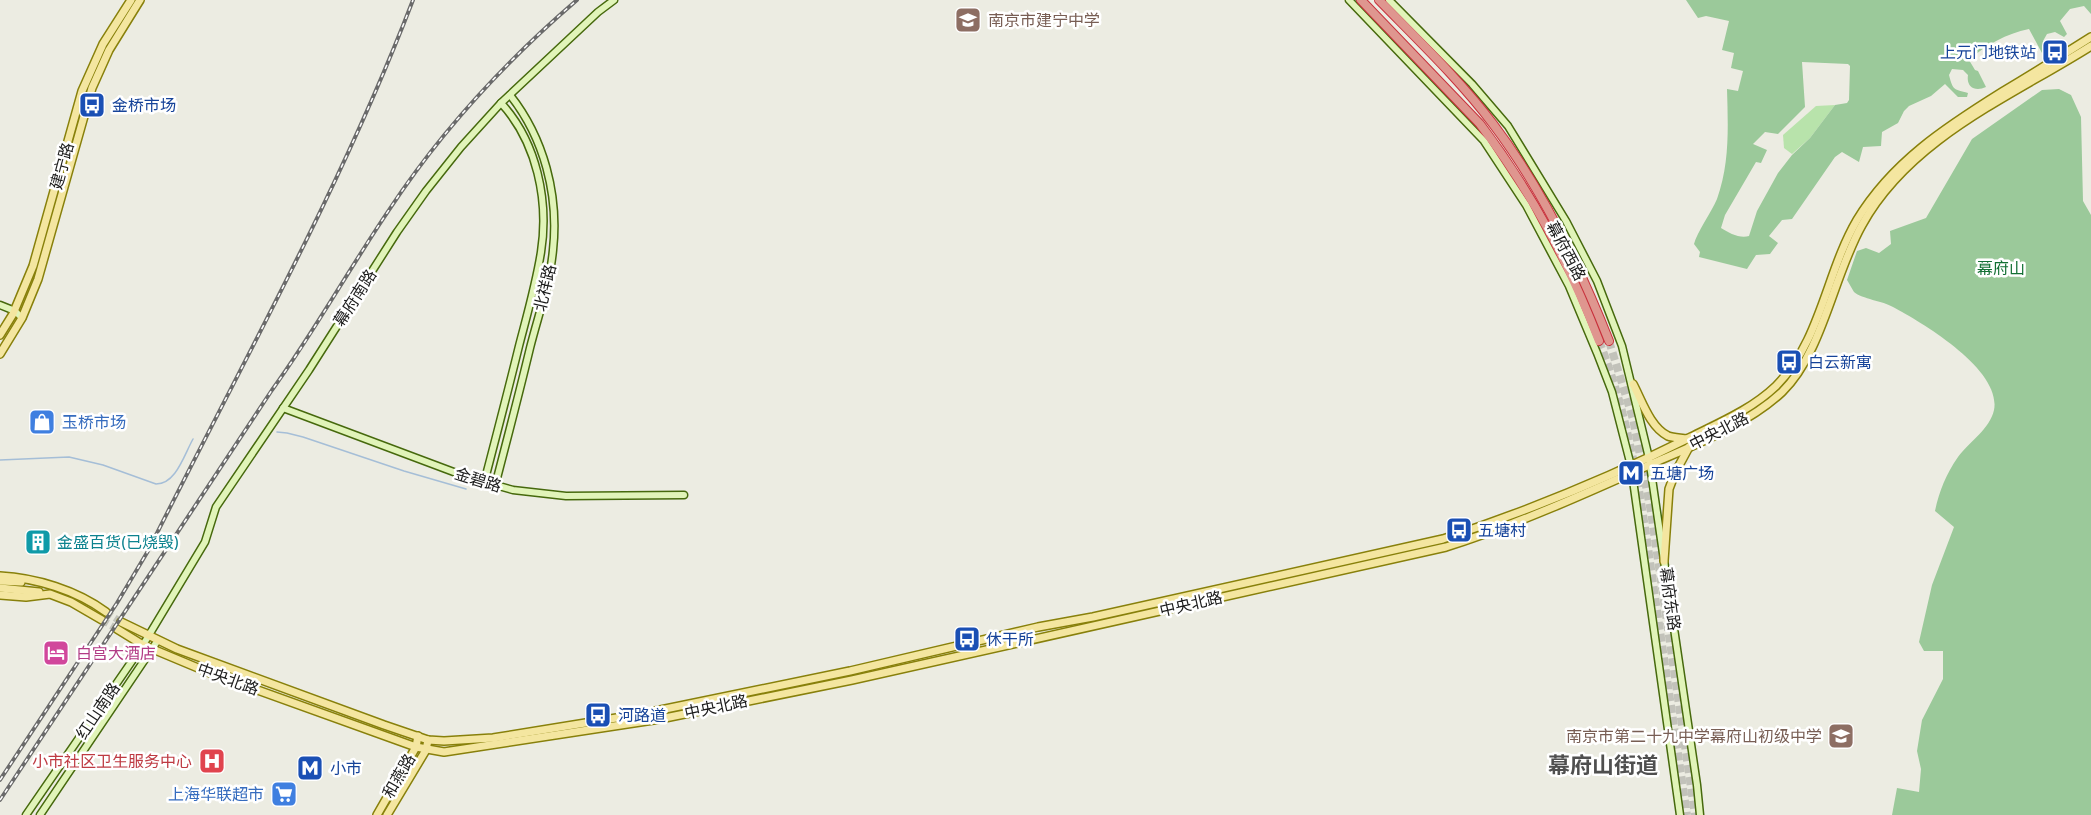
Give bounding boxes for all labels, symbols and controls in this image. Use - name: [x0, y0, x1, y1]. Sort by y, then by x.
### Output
- school or university icon: 南京市建宁中学: [953, 5, 983, 35]
- place label: 南京市建宁中学: [988, 11, 1100, 30]
- bus stop icon: 上元门地铁站: [2040, 37, 2070, 67]
- place label: 上元门地铁站: [1940, 43, 2036, 62]
- bus stop icon: 金桥市场: [77, 90, 107, 120]
- place label: 金桥市场: [112, 96, 176, 115]
- street label: 建宁路: [47, 140, 77, 192]
- street label: 幕府西路: [1543, 218, 1589, 284]
- park label: 幕府山: [1977, 259, 2025, 278]
- street label: 北祥路: [530, 262, 560, 314]
- street label: 幕府南路: [330, 266, 380, 330]
- bus stop icon: 白云新寓: [1774, 347, 1804, 377]
- place label: 白云新寓: [1808, 353, 1872, 372]
- shop icon: 玉桥市场: [27, 407, 57, 437]
- street label: 中央北路: [1686, 408, 1752, 454]
- place label: 玉桥市场: [62, 413, 126, 432]
- metro station icon: 五塘广场: [1616, 458, 1646, 488]
- street label: 金碧路: [452, 464, 504, 496]
- place label: 五塘广场: [1650, 464, 1714, 483]
- bus stop icon: 五塘村: [1444, 515, 1474, 545]
- place label: 五塘村: [1478, 521, 1526, 540]
- building icon: 金盛百货(已烧毁): [23, 527, 53, 557]
- place label: 金盛百货(已烧毁): [57, 533, 179, 552]
- street label: 幕府东路: [1656, 566, 1684, 632]
- street label: 中央北路: [1158, 588, 1224, 620]
- bus stop icon: 休干所: [952, 624, 982, 654]
- place label: 休干所: [986, 630, 1034, 649]
- hotel icon: 白宫大酒店: [41, 638, 71, 668]
- place label: 白宫大酒店: [76, 644, 156, 663]
- street label: 中央北路: [195, 659, 261, 699]
- street label: 红山南路: [72, 679, 124, 743]
- street label: 中央北路: [683, 691, 749, 723]
- bus stop icon: 河路道: [583, 700, 613, 730]
- place label: 河路道: [618, 706, 666, 725]
- school or university icon: 南京市第二十九中学幕府山初级中学: [1826, 721, 1856, 751]
- place label: 南京市第二十九中学幕府山初级中学: [1566, 727, 1822, 746]
- hospital icon: 小市社区卫生服务中心: [197, 746, 227, 776]
- street label: 和燕路: [379, 750, 419, 802]
- place label: 小市社区卫生服务中心: [32, 752, 192, 771]
- district label: 幕府山街道: [1548, 752, 1658, 779]
- metro station icon: 小市: [295, 753, 325, 783]
- place label: 小市: [330, 759, 362, 778]
- supermarket icon: 上海华联超市: [269, 779, 299, 809]
- place label: 上海华联超市: [168, 785, 264, 804]

